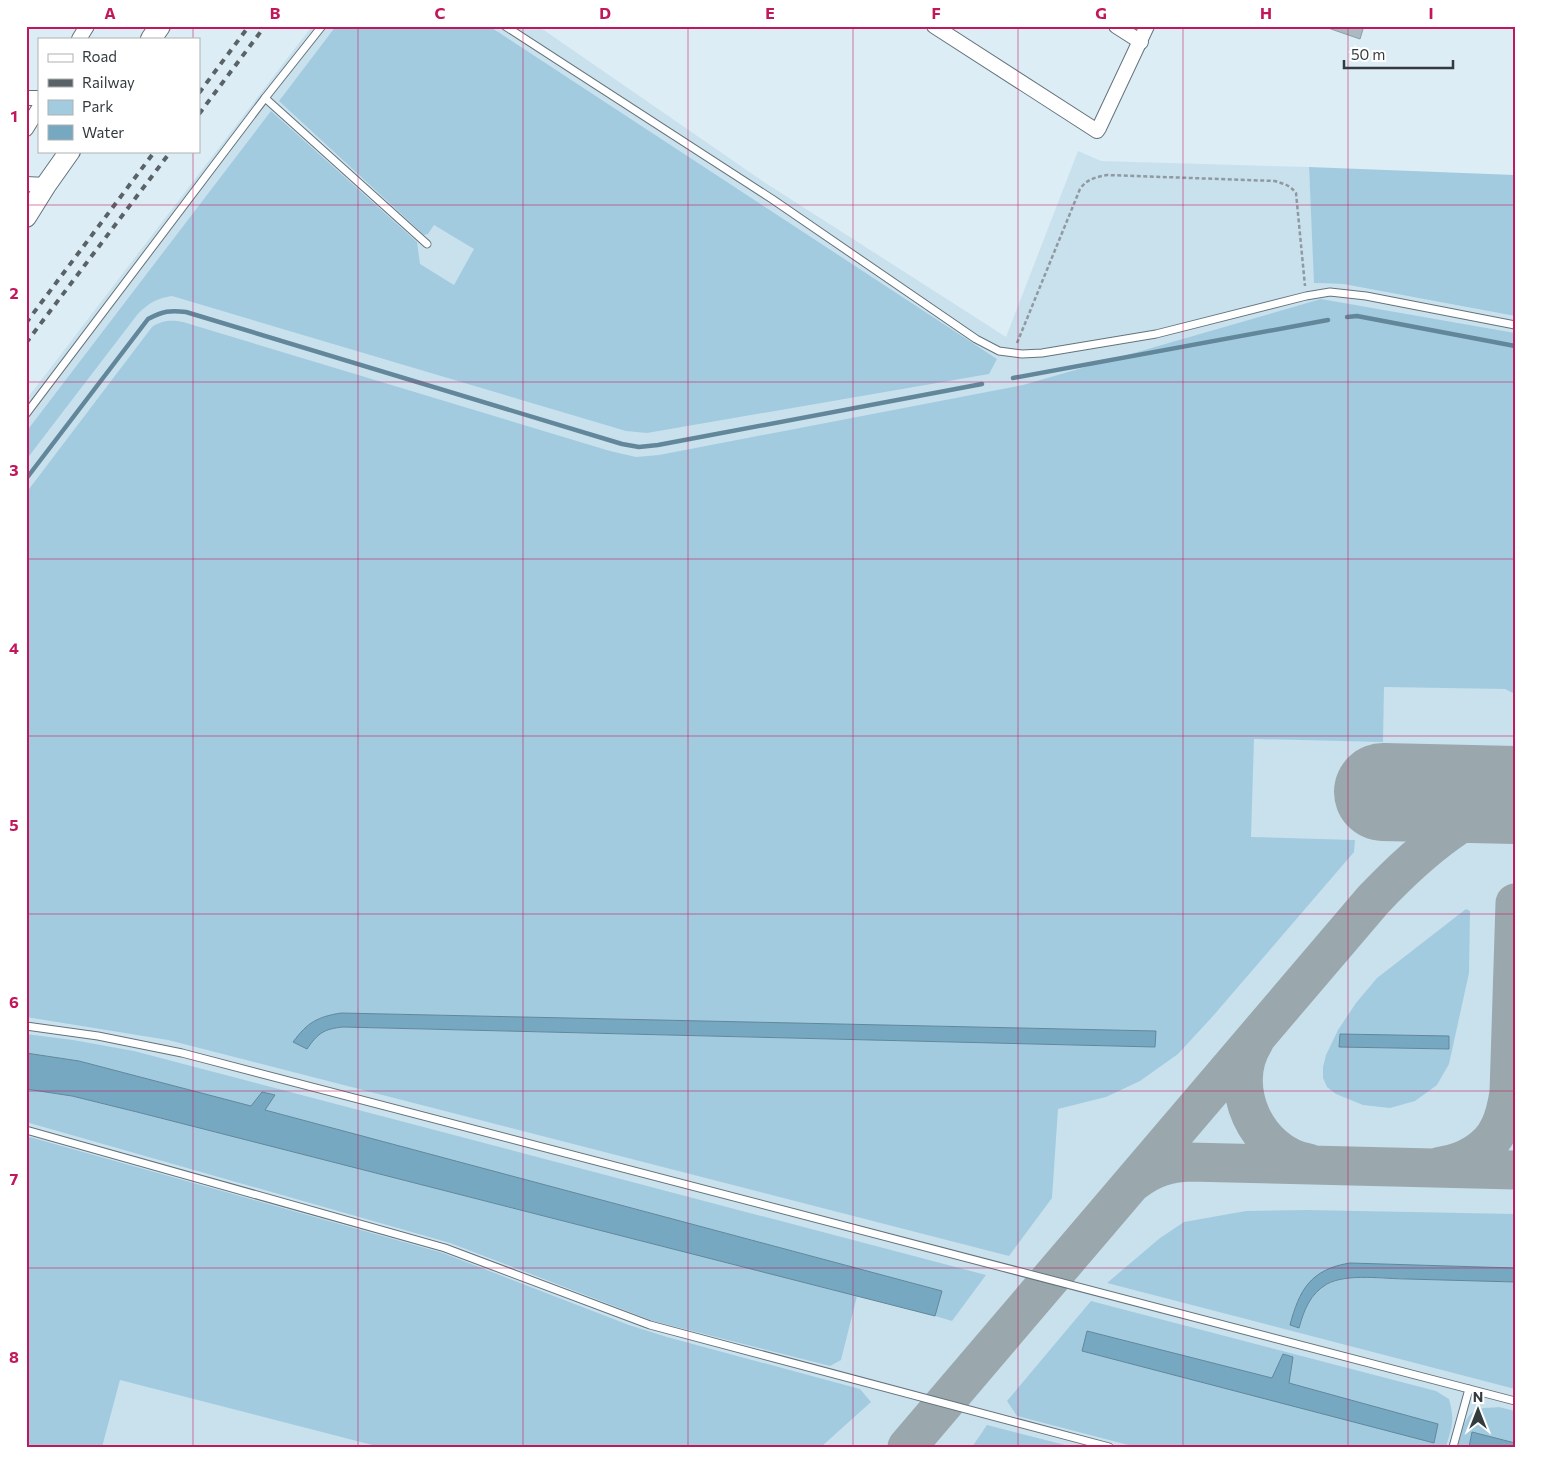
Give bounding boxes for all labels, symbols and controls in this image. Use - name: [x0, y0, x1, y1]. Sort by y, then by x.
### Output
- text: A: [104, 3, 116, 22]
- text: B: [270, 3, 281, 22]
- text: C: [435, 3, 446, 22]
- text: D: [599, 3, 611, 22]
- text: E: [765, 3, 775, 22]
- text: F: [931, 3, 941, 22]
- text: G: [1095, 3, 1107, 22]
- text: H: [1260, 3, 1272, 22]
- text: I: [1428, 3, 1434, 22]
- legend: [38, 38, 200, 152]
- scale bar: [1344, 38, 1452, 70]
- text: 50 m: [1351, 45, 1385, 63]
- text: Road: [82, 47, 117, 65]
- text: Railway: [82, 73, 135, 91]
- text: Park: [82, 97, 113, 115]
- text: 1: [10, 106, 18, 125]
- text: Water: [82, 123, 124, 141]
- text: 2: [9, 283, 19, 302]
- text: 3: [9, 460, 19, 479]
- text: 4: [9, 638, 19, 657]
- text: 5: [9, 815, 19, 834]
- text: 6: [9, 992, 19, 1011]
- text: 7: [10, 1169, 19, 1188]
- text: 8: [9, 1347, 19, 1366]
- north arrow: [1454, 1386, 1504, 1436]
- text: N: [1473, 1388, 1483, 1405]

